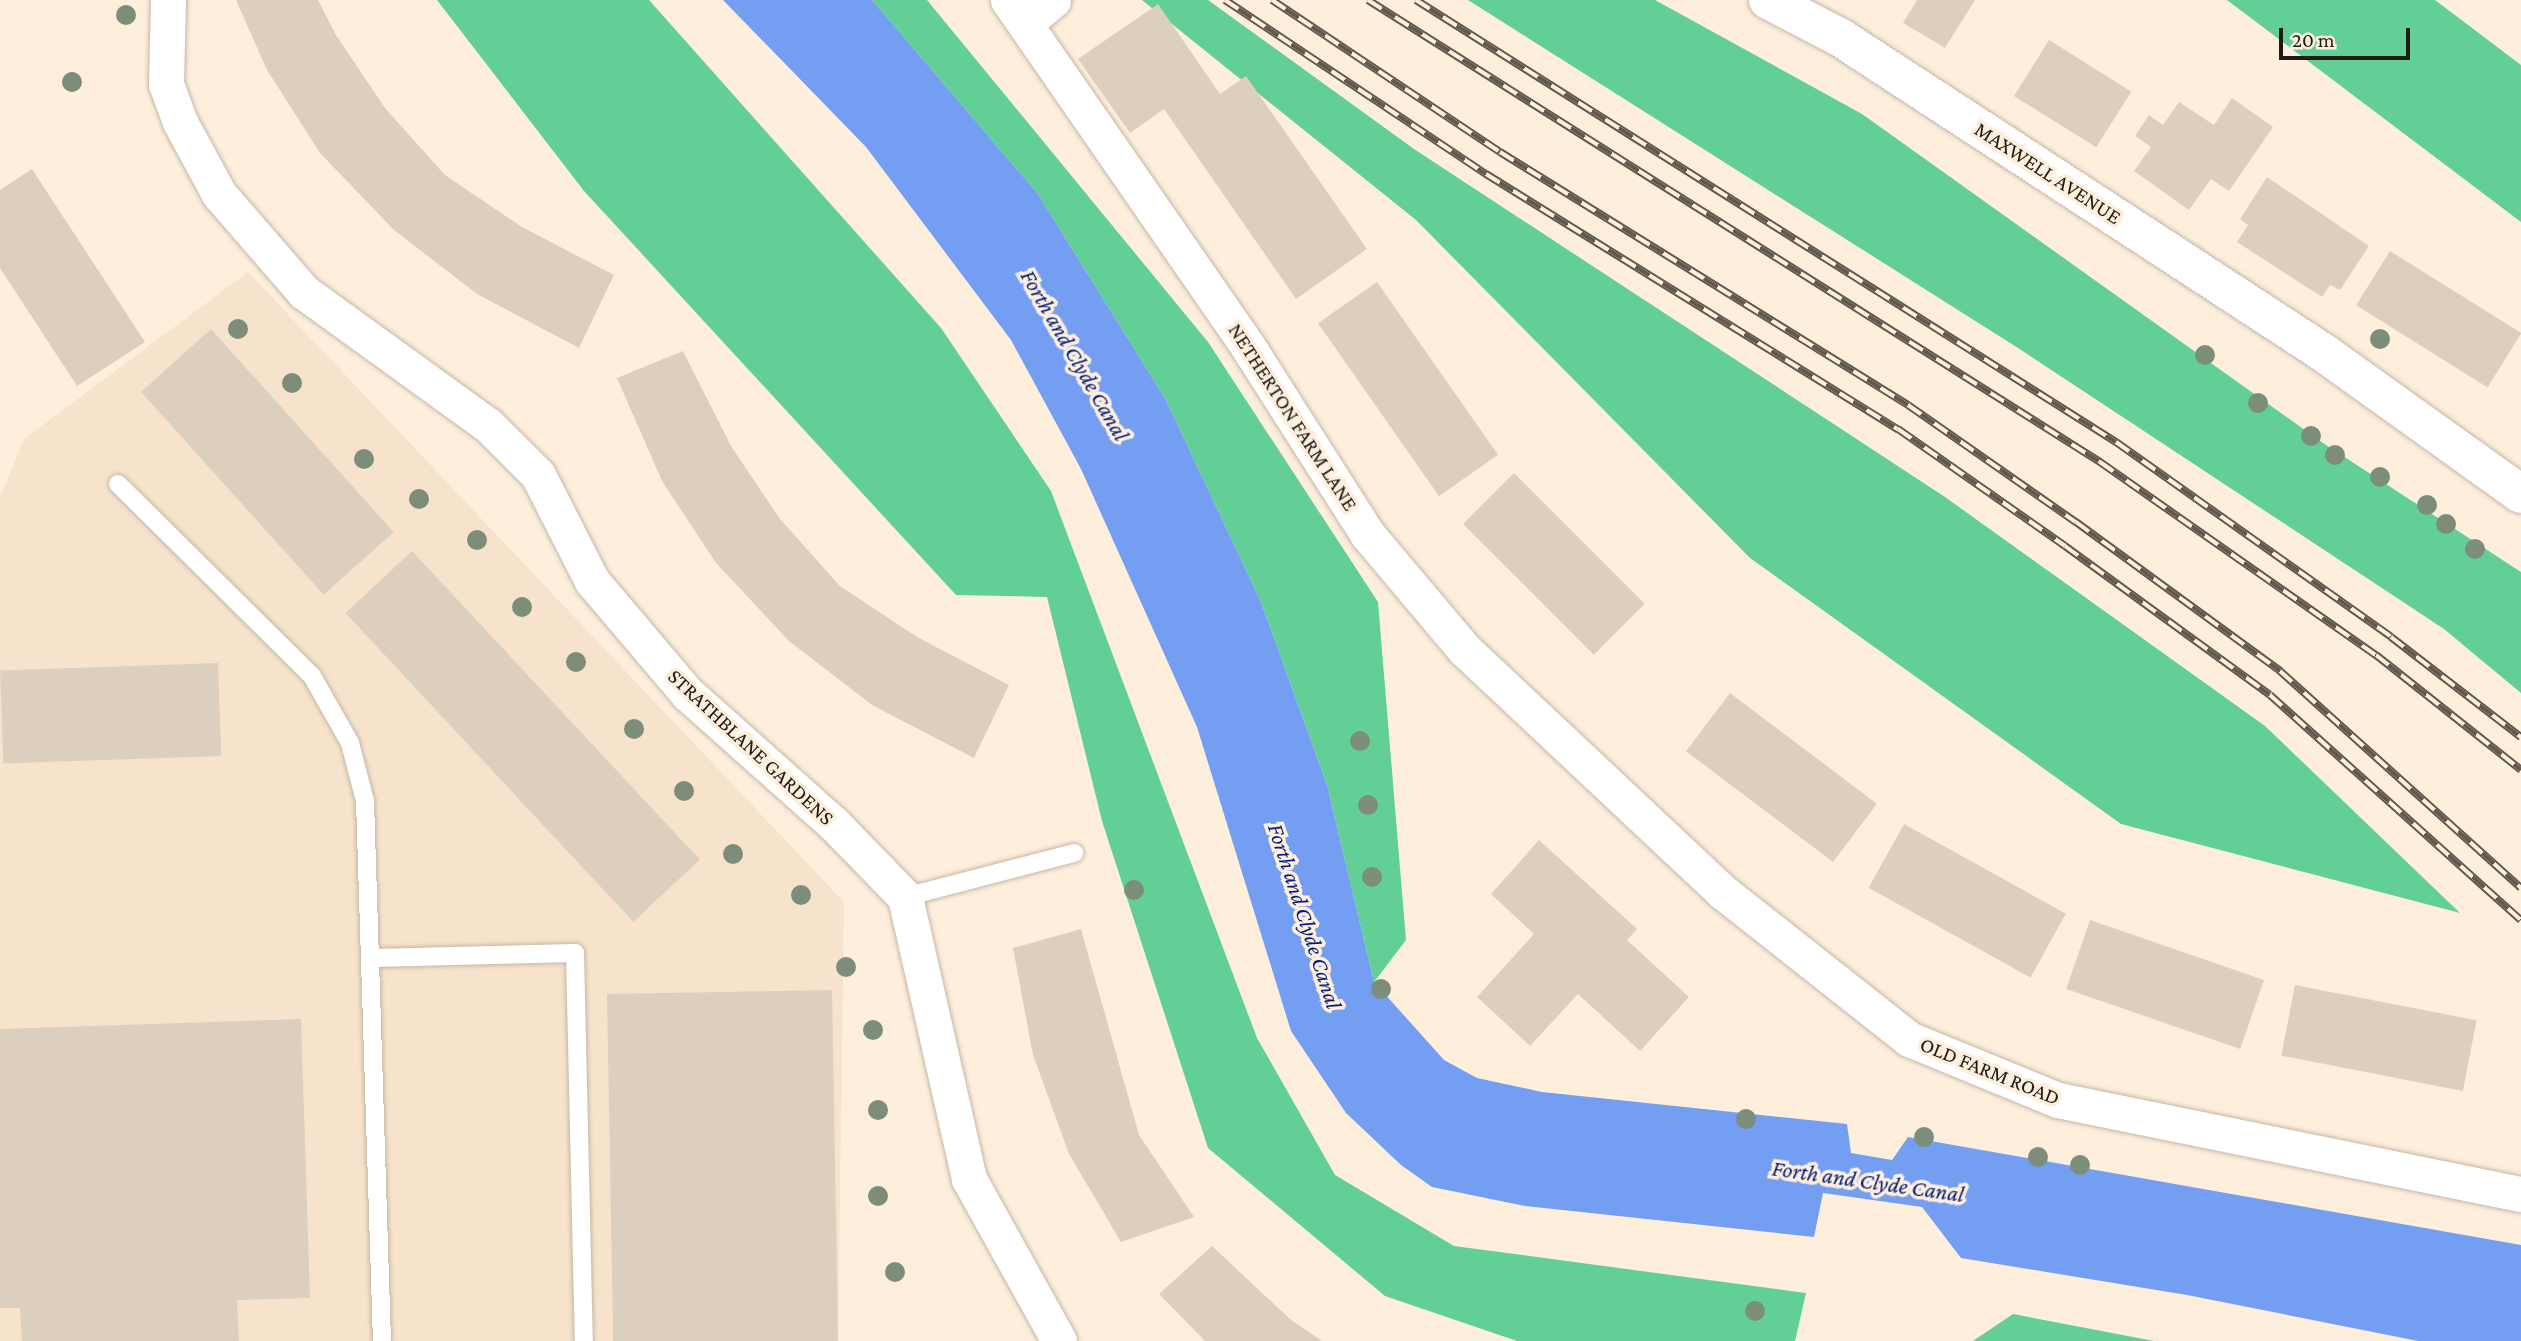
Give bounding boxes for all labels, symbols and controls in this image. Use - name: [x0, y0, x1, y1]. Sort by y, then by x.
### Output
- scale bar: [2283, 14, 2414, 58]
- text: 20 m: [2292, 28, 2335, 52]
- street label: MAXWELL AVENUE: [1970, 116, 2126, 230]
- water label: Forth and Clyde Canal: [1015, 264, 1135, 446]
- street label: NETHERTON FARM LANE: [1223, 319, 1363, 515]
- street label: STRATHBLANE GARDENS: [663, 664, 839, 830]
- water label: Forth and Clyde Canal: [1262, 820, 1348, 1012]
- street label: OLD FARM ROAD: [1916, 1031, 2064, 1111]
- water label: Forth and Clyde Canal: [1770, 1154, 1966, 1208]

